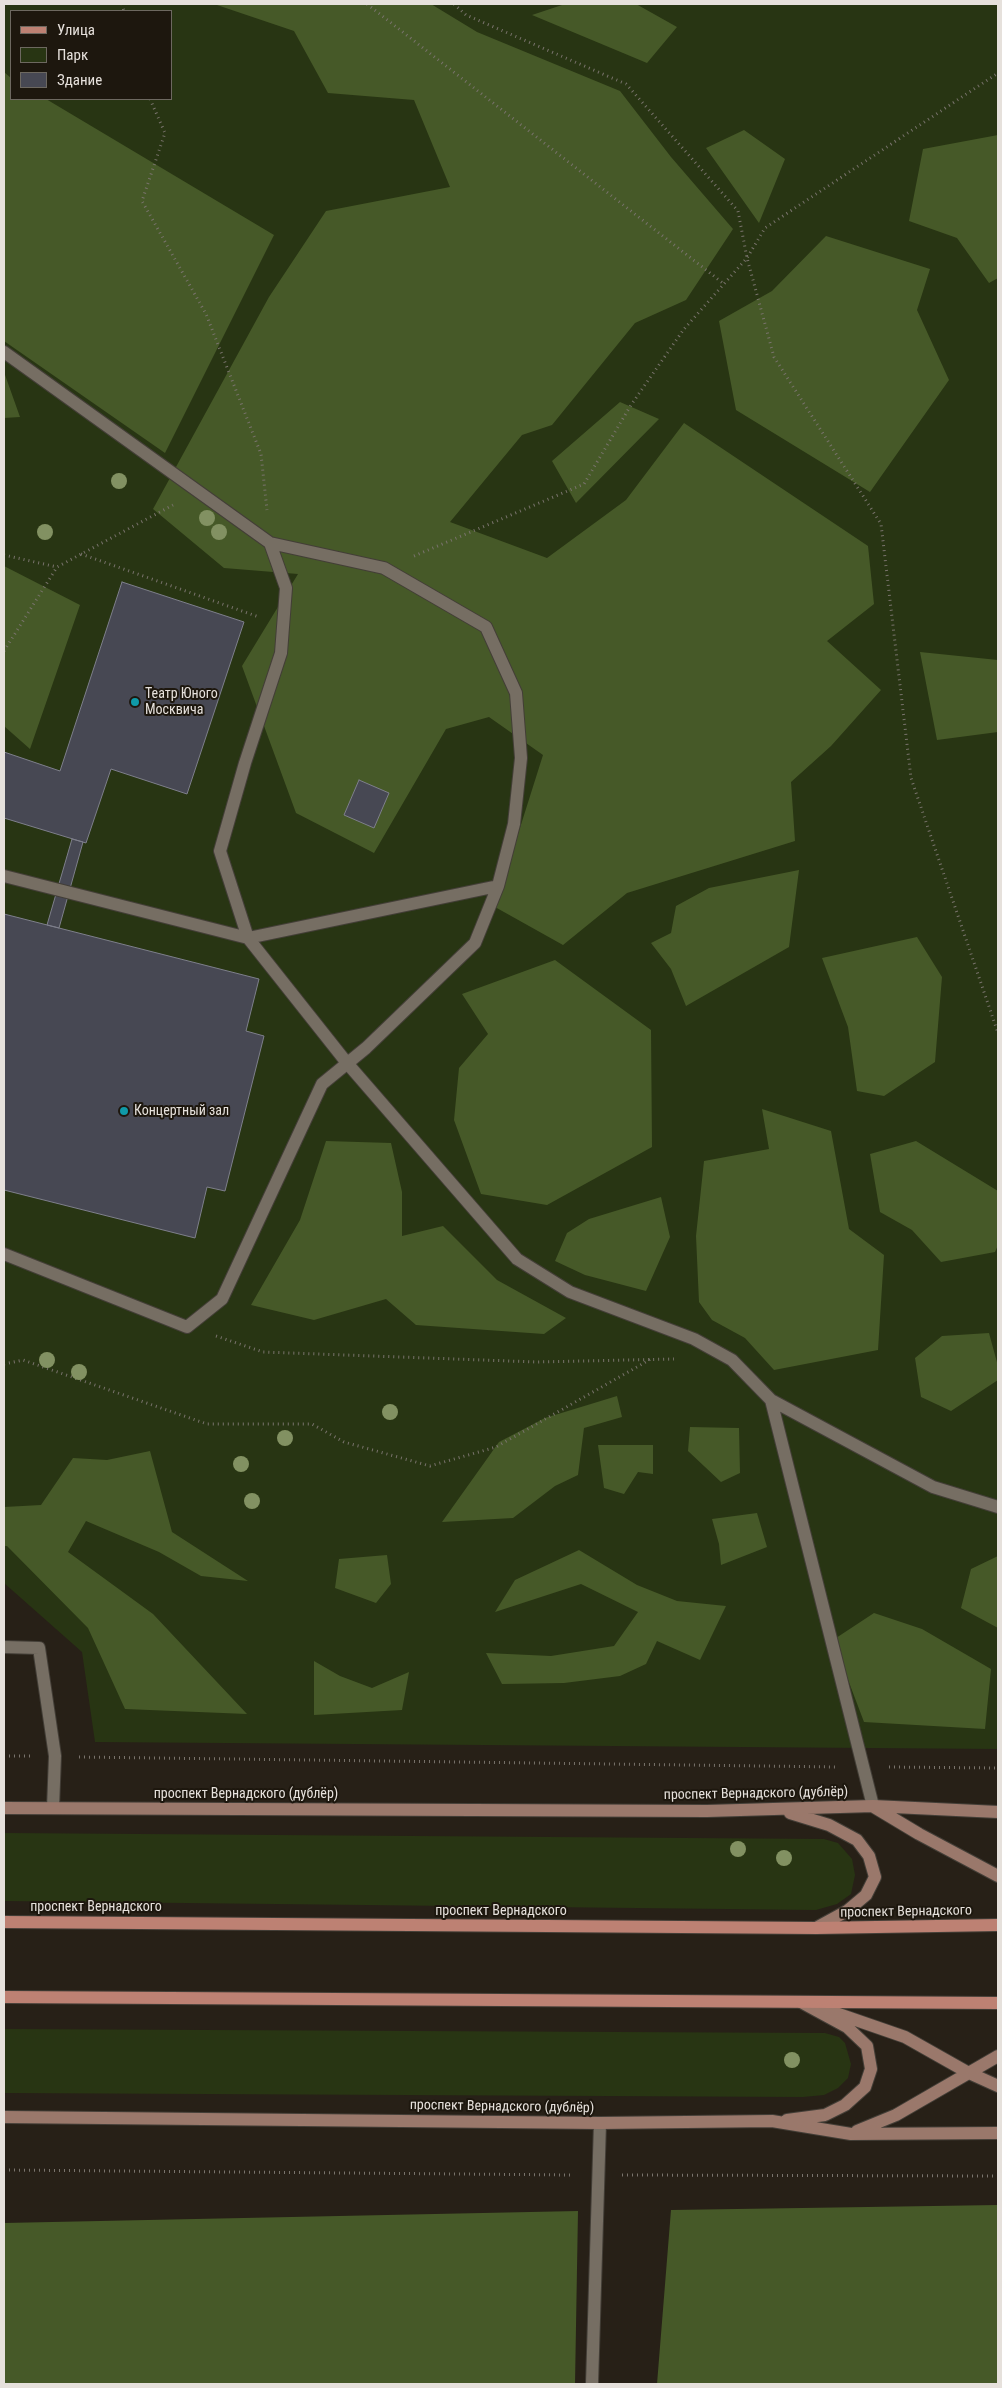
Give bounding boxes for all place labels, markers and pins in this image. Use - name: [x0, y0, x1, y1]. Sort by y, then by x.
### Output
- place label: Театр Юного Москвича: [145, 686, 218, 719]
- marker: Театр Юного Москвича: [129, 696, 141, 708]
- place label: Концертный зал: [134, 1103, 229, 1119]
- marker: Концертный зал: [118, 1105, 130, 1117]

